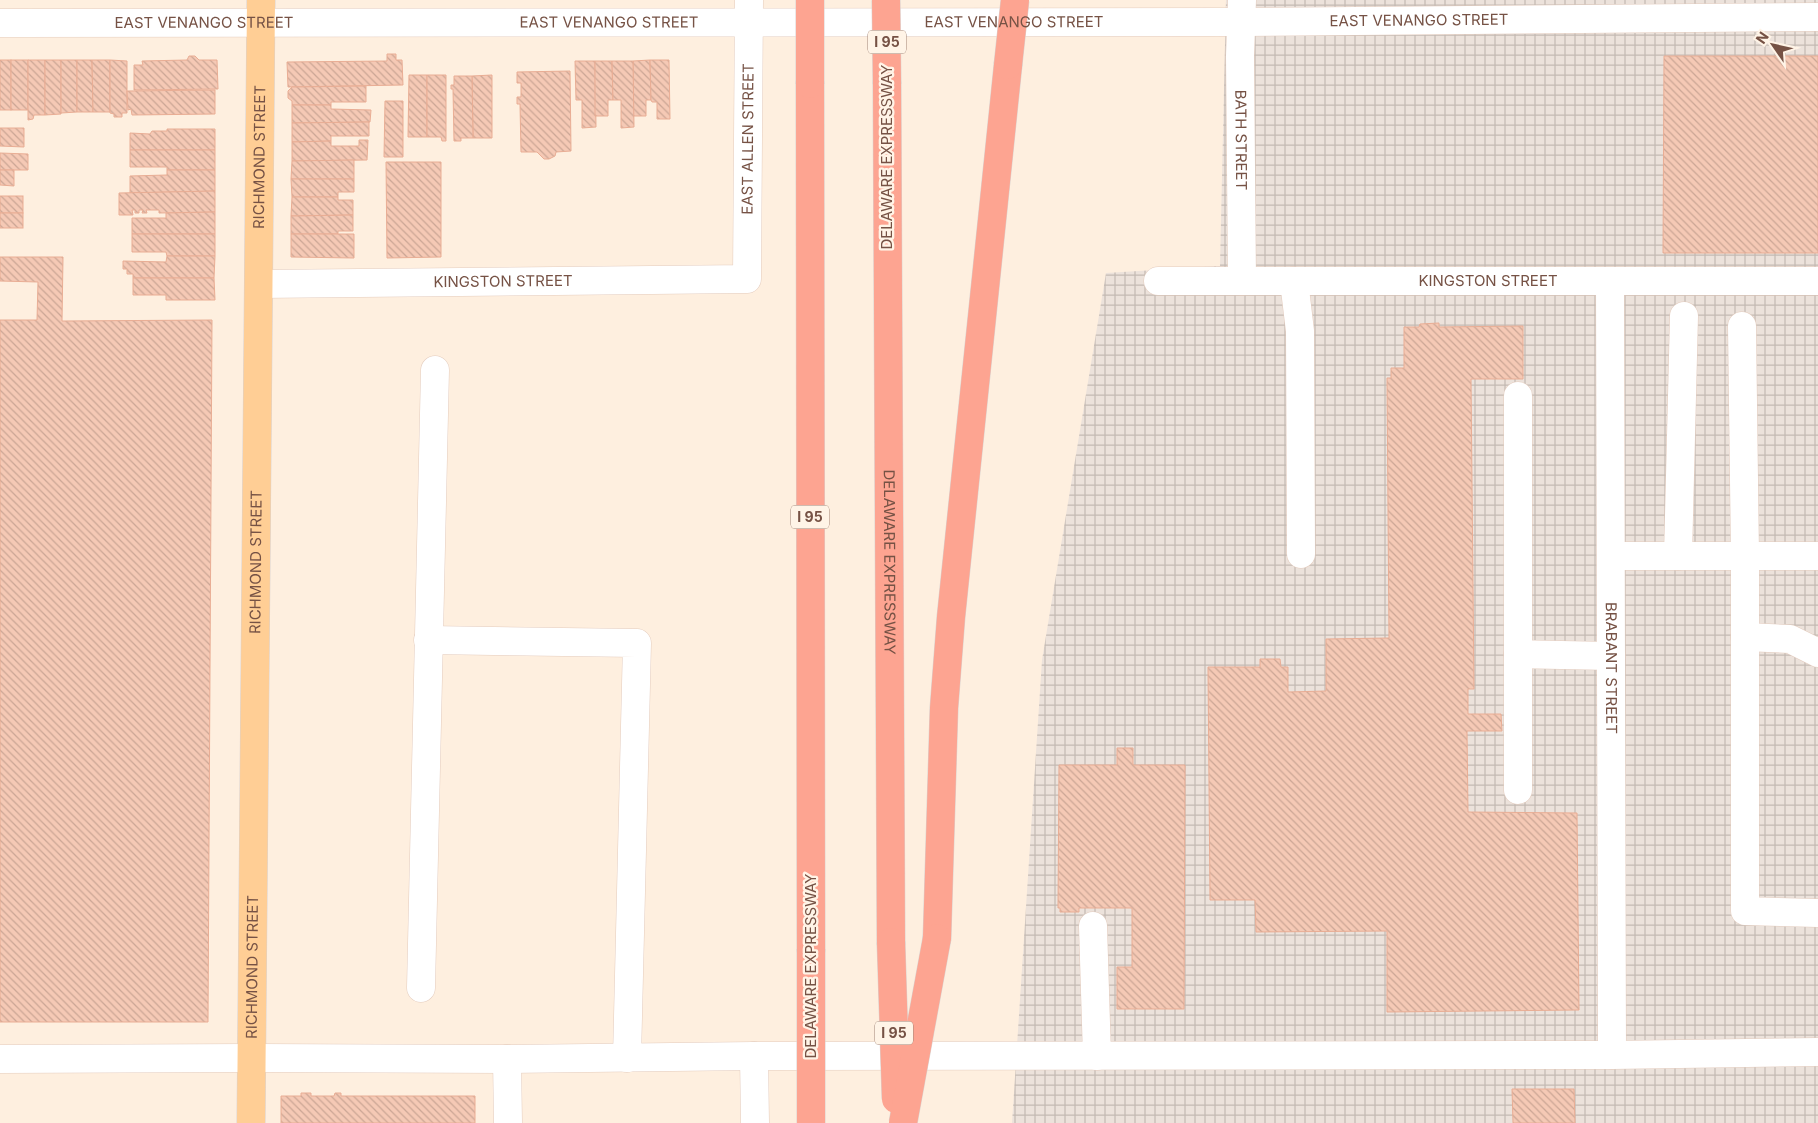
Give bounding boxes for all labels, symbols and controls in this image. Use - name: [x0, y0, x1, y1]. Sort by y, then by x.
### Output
- street label: EAST VENANGO STREET: [1329, 10, 1509, 30]
- street label: EAST VENANGO STREET: [520, 12, 698, 32]
- street label: EAST VENANGO STREET: [925, 12, 1103, 31]
- street label: EAST VENANGO STREET: [115, 13, 293, 32]
- north arrow: [1748, 20, 1798, 70]
- text: N: [1752, 28, 1772, 47]
- road number: I 95: [868, 31, 906, 54]
- street label: EAST ALLEN STREET: [737, 63, 758, 215]
- street label: DELAWARE EXPRESSWAY: [877, 64, 896, 250]
- street label: RICHMOND STREET: [249, 85, 269, 229]
- street label: BATH STREET: [1231, 90, 1251, 190]
- street label: KINGSTON STREET: [433, 271, 573, 291]
- street label: KINGSTON STREET: [1418, 271, 1558, 290]
- street label: DELAWARE EXPRESSWAY: [880, 469, 900, 655]
- street label: RICHMOND STREET: [245, 490, 266, 634]
- road number: I 95: [791, 506, 829, 528]
- street label: BRABANT STREET: [1602, 602, 1621, 734]
- street label: DELAWARE EXPRESSWAY: [801, 873, 820, 1059]
- street label: RICHMOND STREET: [242, 895, 262, 1039]
- road number: I 95: [875, 1021, 913, 1044]

